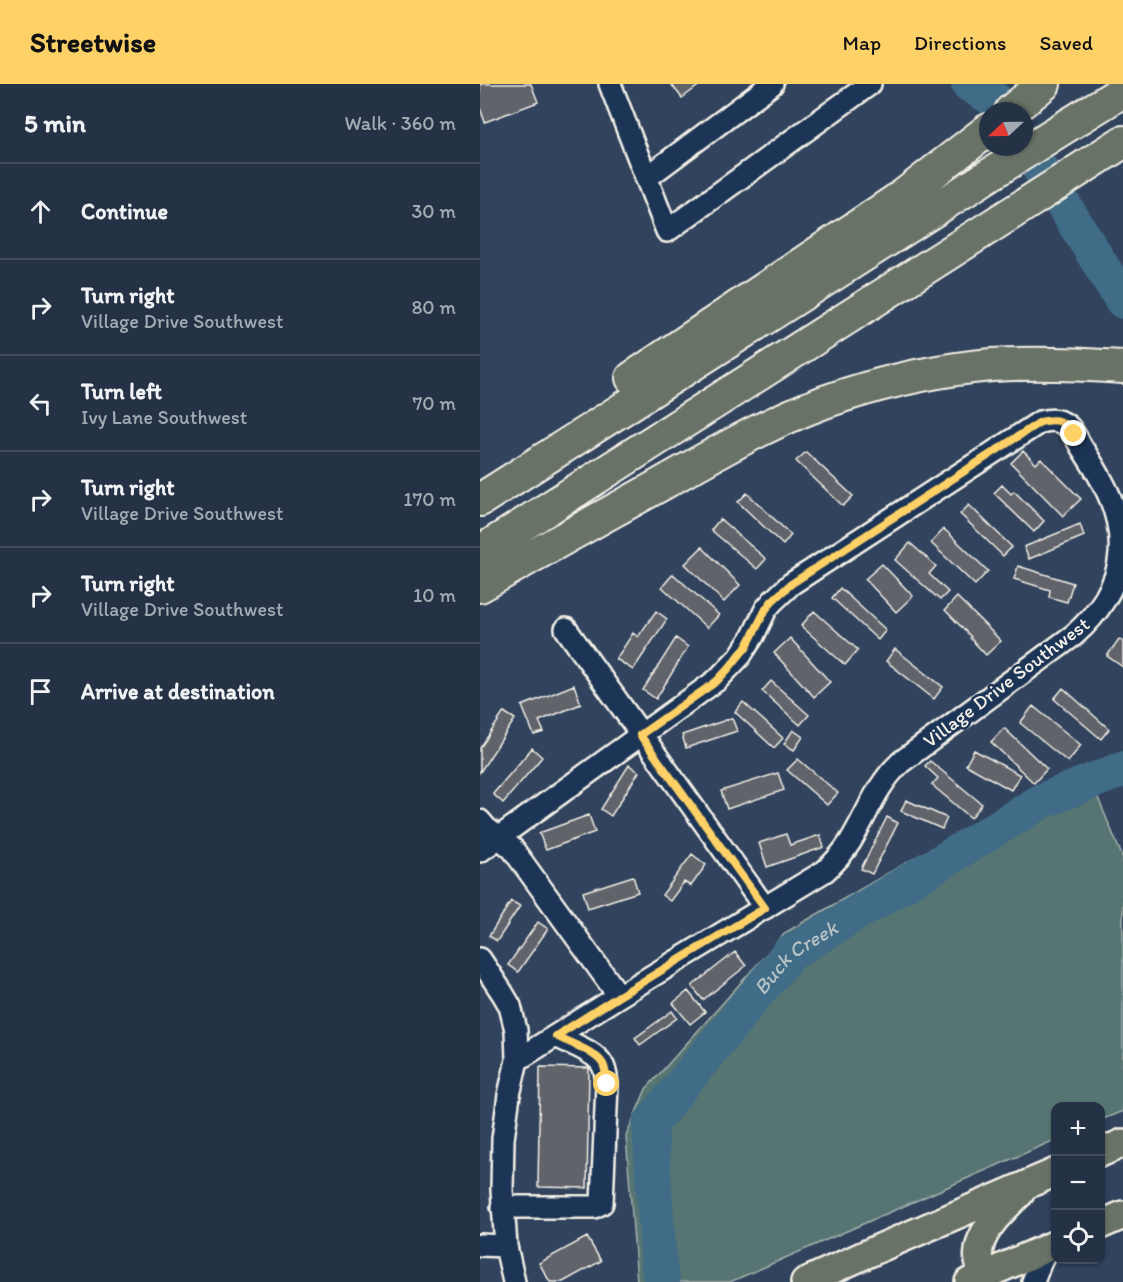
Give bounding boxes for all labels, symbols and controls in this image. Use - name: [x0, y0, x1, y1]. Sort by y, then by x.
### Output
- text: Streetwise: [30, 25, 156, 59]
- text: Map: [843, 30, 881, 55]
- text: Directions: [914, 30, 1006, 55]
- text: Saved: [1039, 30, 1093, 55]
- north arrow: [979, 102, 1033, 156]
- text: 5 min: [24, 107, 86, 139]
- text: Walk · 360 m: [344, 111, 456, 135]
- icon: ahead: [24, 195, 57, 228]
- text: Continue: [81, 198, 168, 225]
- text: 30 m: [411, 199, 456, 223]
- text: Turn right: [81, 282, 175, 309]
- icon: right: [24, 291, 57, 324]
- text: 80 m: [411, 295, 456, 319]
- text: Village Drive Southwest: [81, 309, 283, 333]
- text: Turn left: [81, 378, 162, 405]
- icon: left: [24, 387, 57, 420]
- text: 70 m: [412, 391, 456, 415]
- text: Ivy Lane Southwest: [81, 405, 247, 429]
- route end: [1060, 420, 1086, 446]
- text: Turn right: [81, 474, 175, 501]
- icon: right: [24, 483, 57, 516]
- text: 170 m: [403, 487, 456, 511]
- text: Village Drive Southwest: [81, 501, 283, 525]
- text: Turn right: [81, 570, 175, 597]
- icon: right: [24, 579, 57, 612]
- text: 10 m: [413, 583, 456, 607]
- text: Village Drive Southwest: [81, 597, 283, 621]
- street label: Village Drive Southwest: [918, 612, 1094, 752]
- icon: arrive: [24, 675, 57, 708]
- text: Arrive at destination: [81, 678, 275, 705]
- water label: Buck Creek: [748, 914, 843, 999]
- route start: [593, 1070, 619, 1096]
- map controls: [1051, 1102, 1105, 1264]
- button: +: [1051, 1102, 1105, 1156]
- button: −: [1051, 1156, 1105, 1210]
- button: locate: [1051, 1210, 1105, 1264]

